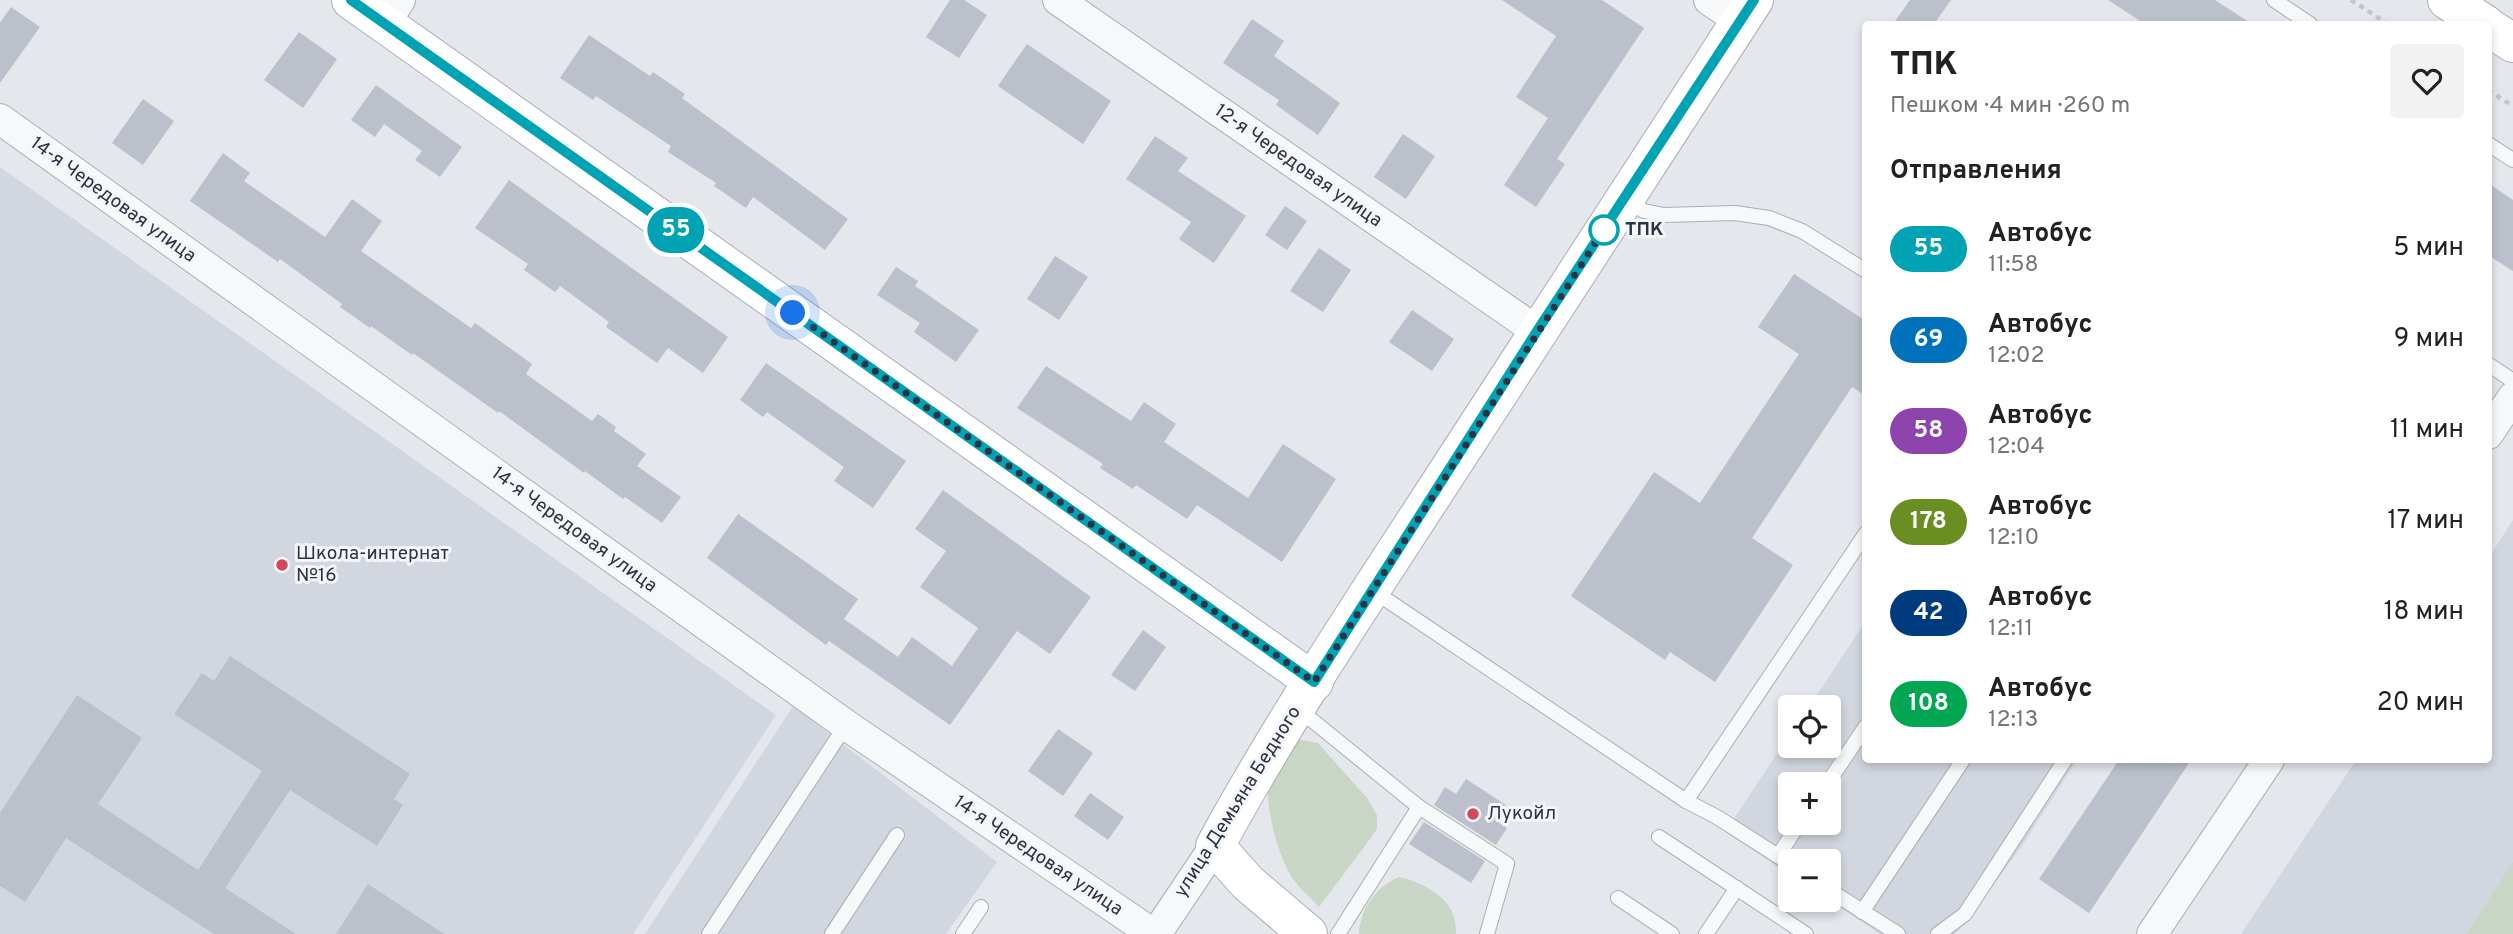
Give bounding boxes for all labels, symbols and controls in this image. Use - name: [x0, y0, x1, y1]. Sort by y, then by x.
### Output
- button: heart: [2390, 44, 2464, 118]
- text: ТПК: [1890, 45, 1958, 87]
- text: Пешком · 4 мин · 260 m: [1890, 92, 2130, 121]
- street label: 12-я Чередовая улица: [1209, 99, 1387, 233]
- street label: 14-я Чередовая улица: [25, 132, 201, 268]
- text: Отправления: [1890, 155, 2062, 188]
- line badge: 55: [644, 207, 708, 253]
- text: 55: [661, 215, 691, 245]
- marker: ТПК: [1589, 215, 1619, 245]
- place label: ТПК: [1625, 218, 1663, 242]
- text: Автобус: [1988, 218, 2093, 251]
- text: 5 мин: [2393, 232, 2464, 265]
- text: 55: [1914, 234, 1943, 264]
- text: 11:58: [1988, 251, 2039, 280]
- your location: [775, 295, 810, 330]
- text: Автобус: [1988, 309, 2093, 342]
- text: 9 мин: [2394, 323, 2464, 356]
- text: 69: [1914, 325, 1943, 355]
- text: 12:02: [1988, 342, 2045, 371]
- text: Автобус: [1988, 400, 2093, 433]
- text: 11 мин: [2390, 414, 2464, 447]
- text: 58: [1914, 416, 1943, 446]
- text: 12:04: [1988, 433, 2045, 462]
- street label: 14-я Чередовая улица: [486, 462, 662, 598]
- text: Автобус: [1988, 491, 2093, 524]
- text: 17 мин: [2387, 505, 2464, 538]
- text: 178: [1910, 507, 1947, 537]
- text: 12:10: [1988, 524, 2039, 553]
- place label: Школа-интернат №16: [296, 542, 449, 588]
- marker: Школа-интернат №16: [274, 557, 290, 573]
- text: Автобус: [1988, 582, 2093, 615]
- text: 18 мин: [2384, 596, 2464, 629]
- text: 42: [1913, 598, 1944, 628]
- text: 12:11: [1988, 615, 2033, 644]
- text: Автобус: [1988, 673, 2093, 706]
- text: 20 мин: [2377, 687, 2464, 720]
- text: 108: [1908, 689, 1949, 719]
- map controls: [1778, 695, 1841, 912]
- button: locate: [1778, 695, 1841, 758]
- street label: улица Демьяна Бедного: [1169, 702, 1307, 902]
- text: 12:13: [1988, 706, 2038, 735]
- button: +: [1778, 772, 1841, 835]
- street label: 14-я Чередовая улица: [949, 790, 1127, 922]
- place label: Лукойл: [1487, 802, 1556, 826]
- marker: Лукойл: [1465, 806, 1481, 822]
- button: −: [1778, 849, 1841, 912]

